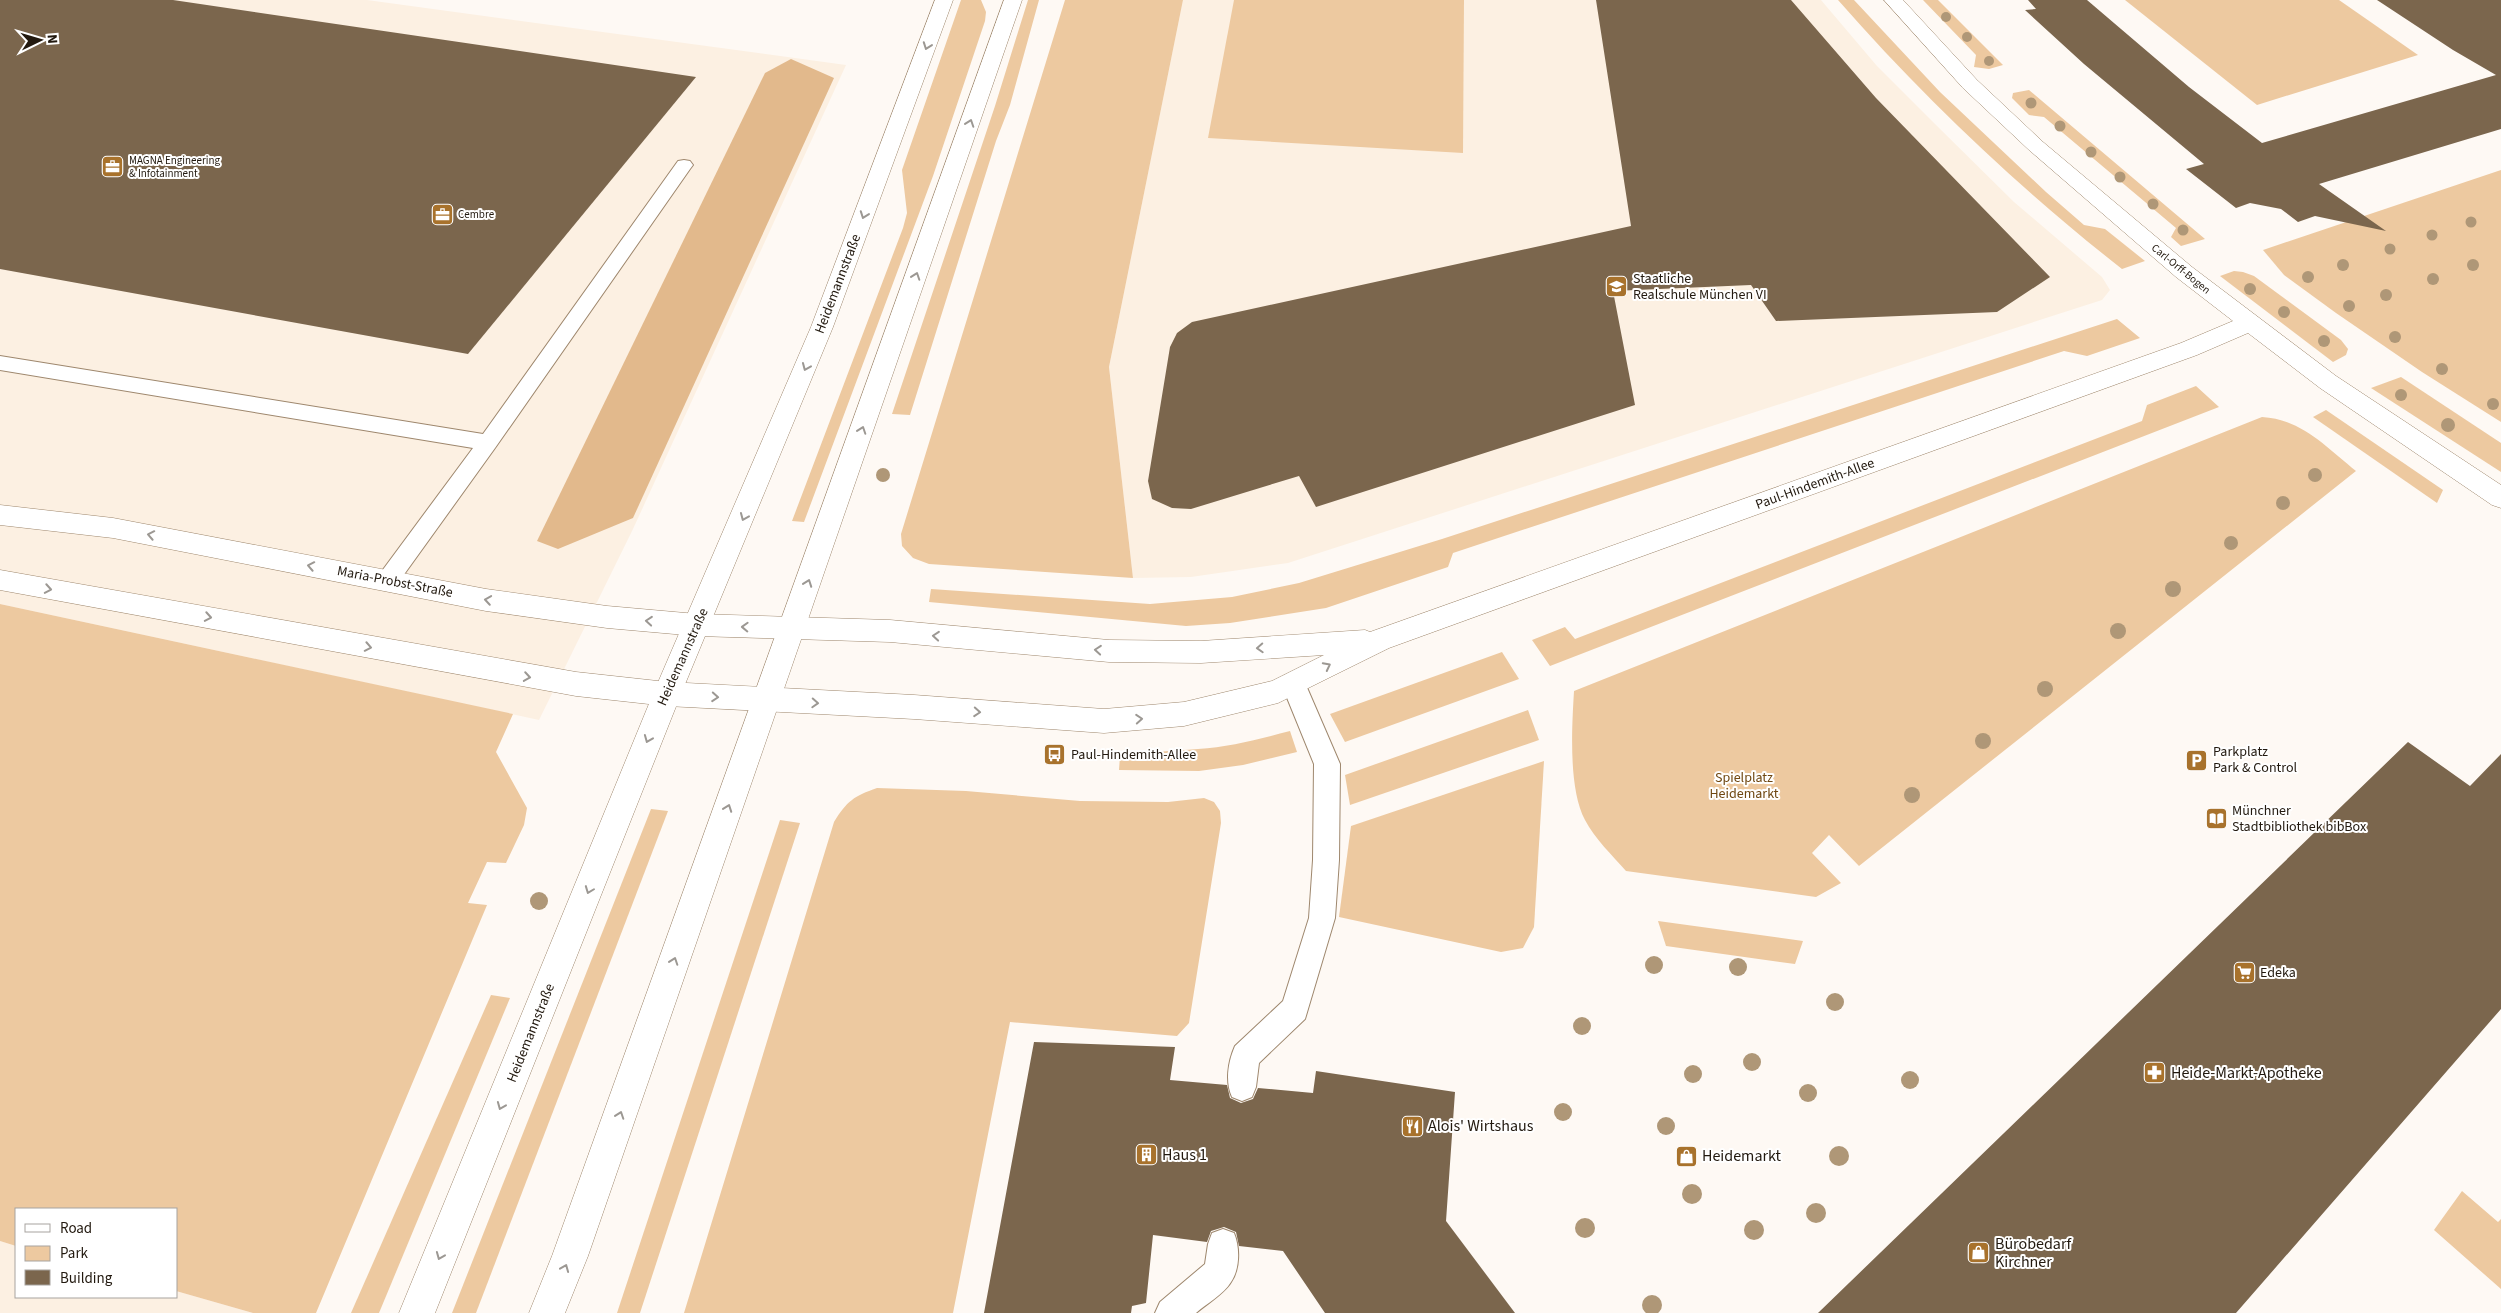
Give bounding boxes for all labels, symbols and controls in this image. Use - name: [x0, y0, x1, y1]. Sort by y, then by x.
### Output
- north arrow: [15, 15, 65, 65]
- text: N: [42, 33, 62, 44]
- one-way arrow: [922, 41, 932, 49]
- one-way arrow: [964, 119, 974, 128]
- place label: MAGNA Engineering & Infotainment: [129, 153, 220, 181]
- office icon: MAGNA Engineering & Infotainment: [101, 154, 125, 178]
- office icon: Cembre: [430, 202, 454, 226]
- place label: Cembre: [458, 207, 495, 222]
- one-way arrow: [860, 210, 870, 219]
- street label: Heidemannstraße: [810, 231, 866, 337]
- street label: Carl-Orff-Bogen: [2148, 241, 2214, 297]
- place label: Staatliche Realschule München VI: [1633, 269, 1767, 305]
- one-way arrow: [910, 273, 920, 281]
- school or university icon: Staatliche Realschule München VI: [1605, 275, 1629, 299]
- one-way arrow: [802, 362, 812, 371]
- one-way arrow: [856, 426, 866, 434]
- street label: Paul-Hindemith-Allee: [1753, 453, 1877, 515]
- one-way arrow: [739, 512, 750, 521]
- one-way arrow: [147, 530, 156, 541]
- one-way arrow: [307, 561, 315, 571]
- street label: Maria-Probst-Straße: [335, 561, 455, 603]
- one-way arrow: [802, 579, 812, 588]
- one-way arrow: [44, 583, 52, 593]
- one-way arrow: [483, 596, 492, 606]
- street label: Heidemannstraße: [652, 605, 714, 709]
- one-way arrow: [204, 612, 212, 622]
- one-way arrow: [644, 616, 652, 627]
- one-way arrow: [740, 622, 748, 633]
- one-way arrow: [932, 630, 940, 641]
- one-way arrow: [363, 641, 372, 651]
- one-way arrow: [1256, 642, 1264, 653]
- one-way arrow: [1094, 645, 1102, 656]
- one-way arrow: [1322, 662, 1331, 672]
- one-way arrow: [523, 671, 532, 681]
- one-way arrow: [711, 691, 719, 702]
- one-way arrow: [811, 697, 819, 708]
- one-way arrow: [973, 706, 981, 717]
- one-way arrow: [1135, 714, 1143, 725]
- one-way arrow: [644, 734, 655, 743]
- place label: Parkplatz Park & Control: [2213, 742, 2298, 778]
- bus stop icon: Paul-Hindemith-Allee: [1043, 743, 1067, 767]
- place label: Paul-Hindemith-Allee: [1071, 745, 1196, 765]
- parking icon: Parkplatz Park & Control: [2185, 748, 2209, 772]
- park label: Spielplatz Heidemarkt: [1709, 768, 1779, 804]
- place label: Münchner Stadtbibliothek bibBox: [2232, 801, 2367, 837]
- one-way arrow: [722, 804, 732, 813]
- library icon: Münchner Stadtbibliothek bibBox: [2204, 807, 2228, 831]
- one-way arrow: [584, 885, 595, 894]
- one-way arrow: [668, 958, 678, 966]
- supermarket icon: Edeka: [2232, 961, 2256, 985]
- place label: Edeka: [2260, 963, 2296, 983]
- street label: Heidemannstraße: [502, 980, 560, 1085]
- pharmacy icon: Heide-Markt-Apotheke: [2143, 1061, 2167, 1085]
- place label: Heide-Markt-Apotheke: [2171, 1062, 2322, 1084]
- one-way arrow: [497, 1101, 508, 1110]
- one-way arrow: [614, 1111, 624, 1119]
- restaurant icon: Alois' Wirtshaus: [1400, 1114, 1424, 1138]
- place label: Alois' Wirtshaus: [1428, 1115, 1534, 1137]
- building icon: Haus 1: [1134, 1143, 1158, 1167]
- place label: Haus 1: [1162, 1144, 1207, 1166]
- shop icon: Heidemarkt: [1674, 1144, 1698, 1168]
- place label: Heidemarkt: [1702, 1145, 1782, 1167]
- legend: [15, 1208, 178, 1298]
- text: Road: [60, 1218, 92, 1239]
- place label: Bürobedarf Kirchner: [1995, 1233, 2072, 1273]
- shop icon: Bürobedarf Kirchner: [1967, 1241, 1991, 1265]
- text: Park: [60, 1243, 89, 1264]
- one-way arrow: [436, 1251, 447, 1260]
- one-way arrow: [559, 1264, 570, 1273]
- text: Building: [60, 1268, 113, 1289]

